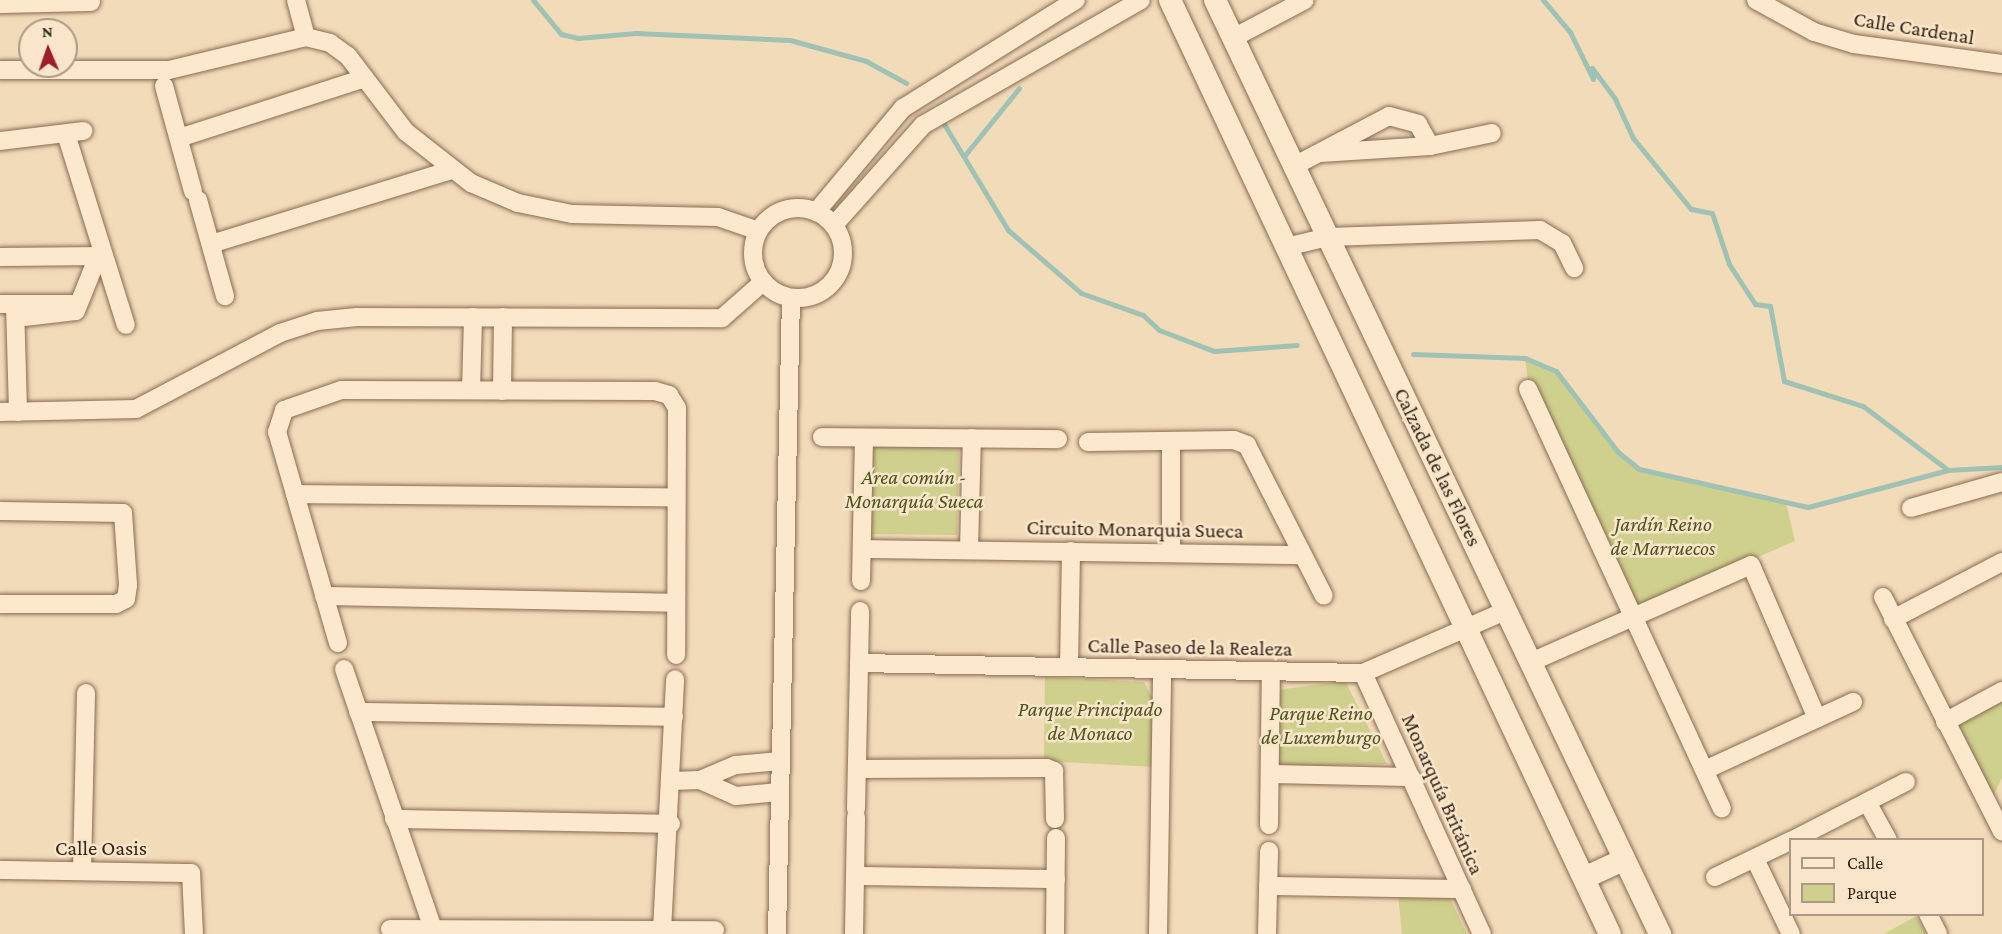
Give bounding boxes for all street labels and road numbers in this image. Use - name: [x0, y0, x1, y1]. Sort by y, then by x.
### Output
- street label: Calle Cardenal: [1852, 6, 1976, 50]
- street label: Calzada de las Flores: [1389, 384, 1487, 550]
- street label: Circuito Monarquia Sueca: [1026, 515, 1244, 543]
- street label: Calle Paseo de la Realeza: [1087, 633, 1293, 661]
- street label: Monarquía Británica: [1396, 710, 1490, 878]
- street label: Calle Oasis: [55, 835, 147, 861]

